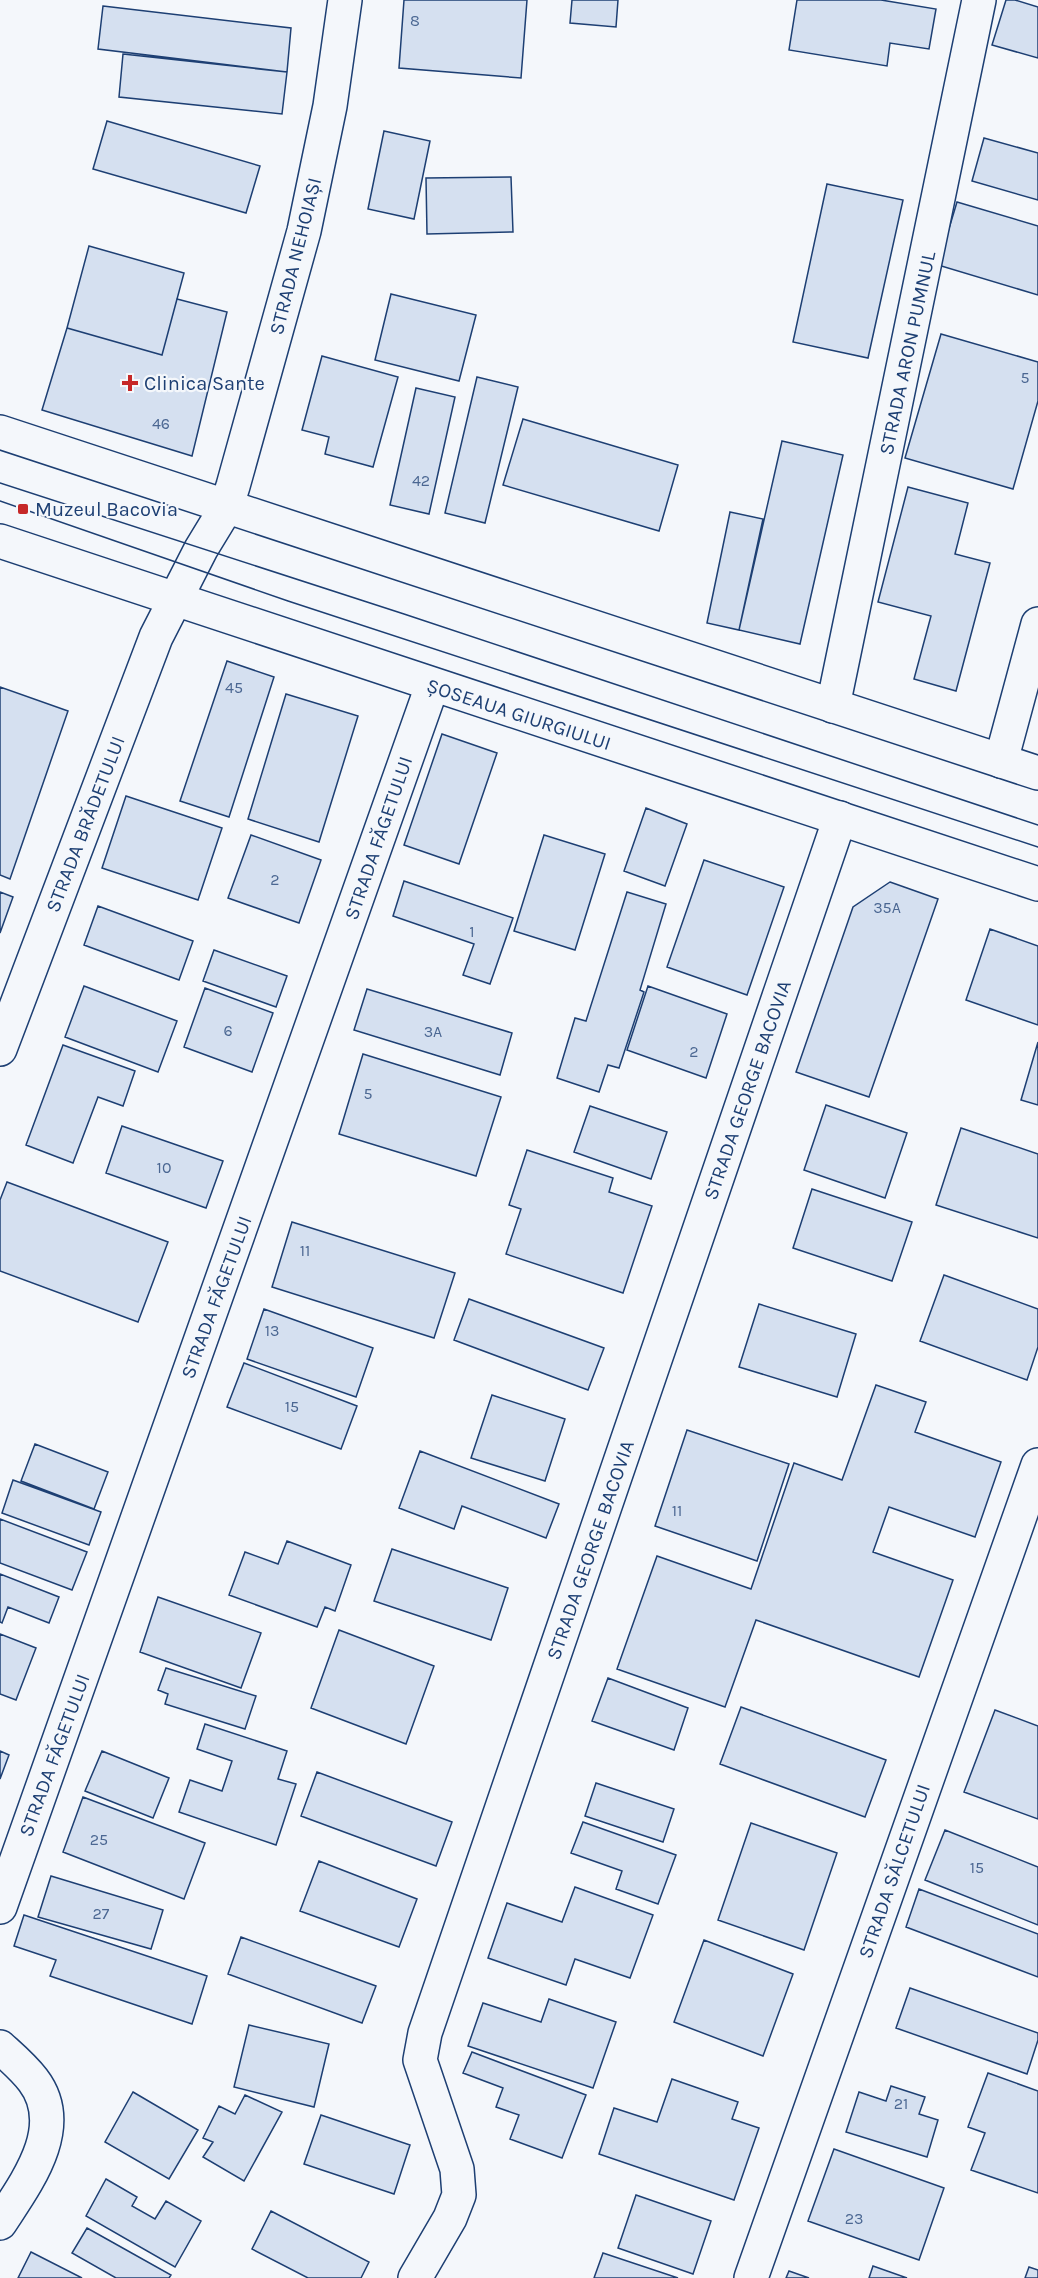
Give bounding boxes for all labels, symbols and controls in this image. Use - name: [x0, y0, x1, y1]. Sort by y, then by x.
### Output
- house number: 8: [410, 11, 420, 30]
- street label: STRADA NEHOIAȘI: [265, 175, 326, 337]
- street label: STRADA ARON PUMNUL: [875, 249, 940, 457]
- house number: 5: [1020, 368, 1030, 387]
- place label: Clinica Sante: [144, 372, 265, 395]
- marker: Clinica Sante: [121, 374, 139, 392]
- house number: 46: [152, 414, 170, 433]
- house number: 42: [412, 471, 430, 490]
- place label: Muzeul Bacovia: [35, 498, 178, 521]
- marker: Muzeul Bacovia: [16, 502, 30, 516]
- street label: ȘOSEAUA GIURGIULUI: [424, 674, 614, 755]
- house number: 45: [225, 678, 243, 697]
- street label: STRADA BRĂDETULUI: [41, 733, 130, 916]
- street label: STRADA FĂGETULUI: [340, 753, 417, 923]
- house number: 2: [270, 870, 280, 889]
- house number: 35A: [873, 898, 901, 917]
- house number: 1: [469, 922, 475, 941]
- street label: STRADA GEORGE BACOVIA: [699, 977, 796, 1203]
- house number: 6: [223, 1021, 233, 1040]
- house number: 3A: [424, 1022, 442, 1041]
- house number: 2: [689, 1042, 699, 1061]
- house number: 5: [363, 1084, 373, 1103]
- house number: 10: [157, 1158, 171, 1177]
- street label: STRADA FĂGETULUI: [176, 1213, 257, 1382]
- house number: 11: [300, 1241, 310, 1260]
- house number: 13: [265, 1321, 279, 1340]
- house number: 15: [285, 1397, 299, 1416]
- street label: STRADA GEORGE BACOVIA: [542, 1437, 639, 1663]
- house number: 11: [672, 1501, 682, 1520]
- street label: STRADA FĂGETULUI: [14, 1671, 95, 1840]
- street label: STRADA SĂLCETULUI: [854, 1781, 935, 1961]
- house number: 25: [90, 1830, 108, 1849]
- house number: 15: [970, 1858, 984, 1877]
- house number: 27: [93, 1904, 110, 1923]
- house number: 21: [894, 2094, 908, 2113]
- house number: 23: [845, 2209, 863, 2228]

